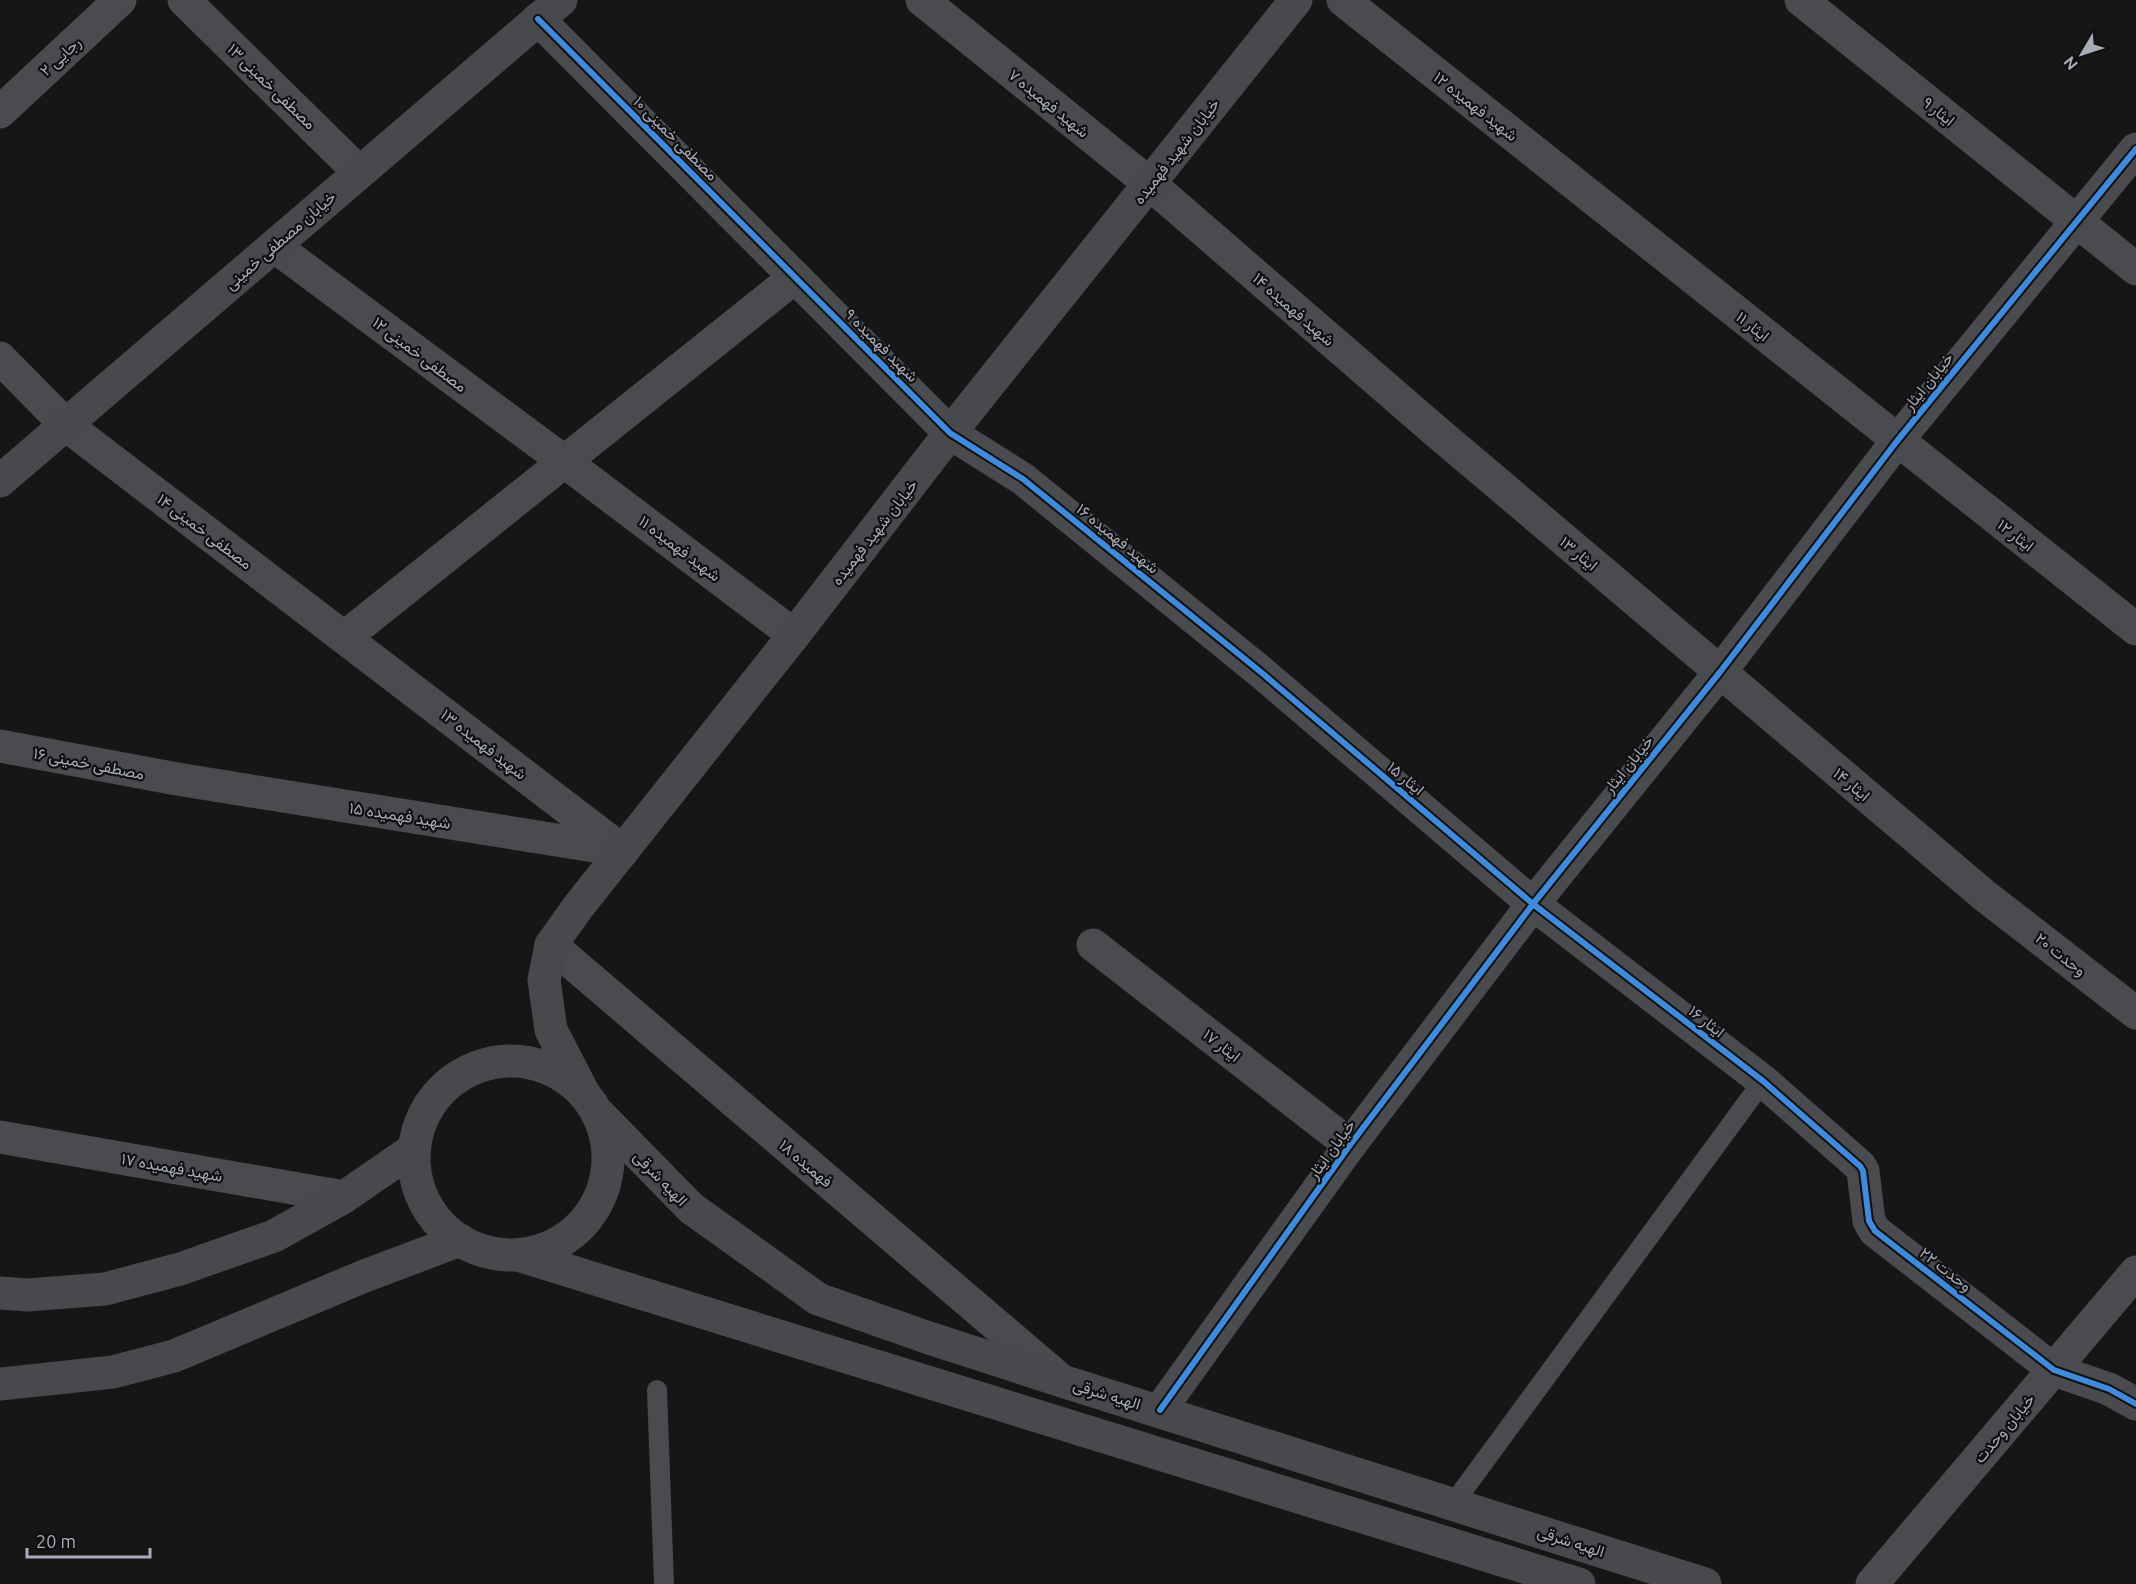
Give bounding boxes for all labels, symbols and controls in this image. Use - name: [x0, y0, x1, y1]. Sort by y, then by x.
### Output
- north arrow: [2052, 24, 2112, 84]
- street label: رجایی ۲: [36, 33, 85, 81]
- street label: مصطفی خمینی ۱۳: [223, 39, 320, 134]
- text: N: [2060, 53, 2081, 74]
- street label: شهید فهمیده ۷: [1004, 65, 1093, 142]
- street label: شهید فهمیده ۱۲: [1429, 68, 1522, 146]
- street label: مصطفی خمینی ۱۰: [629, 92, 722, 185]
- street label: ایثار ۹: [1918, 93, 1959, 131]
- street label: خیابان شهید فهمیده: [1129, 94, 1225, 209]
- street label: خیابان مصطفی خمینی: [221, 187, 341, 294]
- street label: شهید فهمیده ۱۴: [1248, 269, 1338, 351]
- street label: شهید فهمیده ۹: [840, 305, 922, 387]
- street label: ایثار ۱۱: [1732, 307, 1773, 346]
- street label: مصطفی خمینی ۱۲: [368, 313, 471, 397]
- street label: خیابان ایثار: [1899, 348, 1958, 415]
- street label: خیابان شهید فهمیده: [827, 475, 923, 590]
- street label: مصطفی خمینی ۱۴: [153, 490, 256, 574]
- street label: شهید فهمیده ۱۶: [1072, 499, 1163, 578]
- street label: شهید فهمیده ۱۱: [634, 511, 724, 586]
- street label: ایثار ۱۲: [1993, 515, 2038, 556]
- street label: ایثار ۱۳: [1555, 532, 1601, 575]
- street label: شهید فهمیده ۱۳: [436, 705, 530, 785]
- street label: خیابان ایثار: [1599, 731, 1658, 798]
- street label: مصطفی خمینی ۱۶: [32, 743, 146, 785]
- street label: ایثار ۱۵: [1383, 758, 1428, 800]
- street label: ایثار ۱۴: [1829, 764, 1874, 806]
- street label: شهید فهمیده ۱۵: [348, 798, 452, 834]
- street label: وحدت ۲۰: [2031, 929, 2090, 981]
- street label: ایثار ۱۶: [1684, 1001, 1729, 1042]
- street label: ایثار ۱۷: [1199, 1025, 1244, 1067]
- street label: خیابان ایثار: [1303, 1116, 1360, 1184]
- street label: فهمیده ۱۸: [774, 1136, 836, 1192]
- street label: الهیه شرقی: [629, 1147, 692, 1211]
- street label: شهید فهمیده ۱۷: [120, 1149, 224, 1187]
- street label: وحدت ۲۲: [1915, 1243, 1975, 1296]
- street label: الهیه شرقی: [1071, 1375, 1143, 1415]
- street label: خیابان وحدت: [1970, 1390, 2040, 1467]
- scale bar: [27, 1521, 150, 1559]
- street label: الهیه شرقی: [1535, 1522, 1607, 1562]
- text: 20 m: [36, 1531, 76, 1551]

